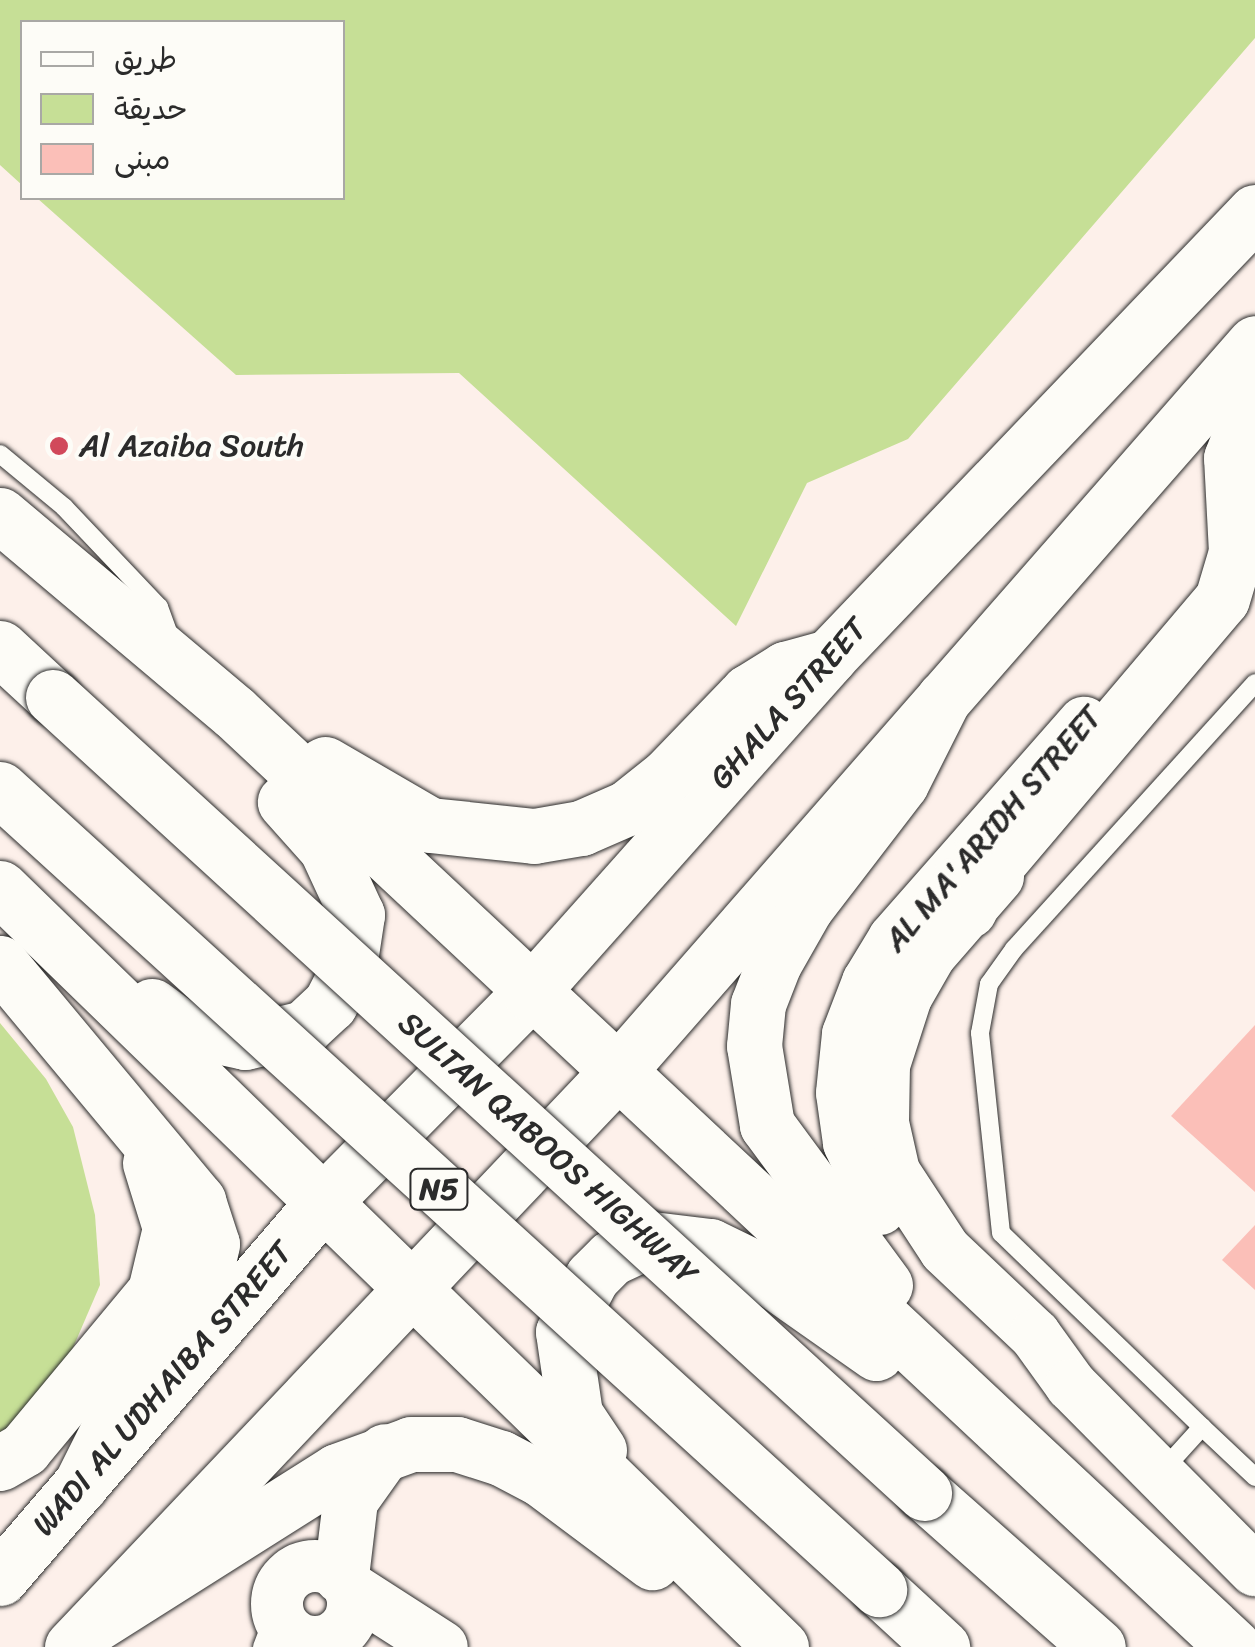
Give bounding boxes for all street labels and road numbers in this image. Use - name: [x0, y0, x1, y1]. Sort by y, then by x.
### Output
- street label: GHALA STREET: [702, 611, 876, 797]
- street label: AL MA'ARIDH STREET: [876, 698, 1110, 960]
- street label: SULTAN QABOOS HIGHWAY: [391, 1005, 705, 1293]
- road number: N5: [409, 1164, 469, 1214]
- street label: WADI AL UDHAIBA STREET: [25, 1234, 301, 1544]

